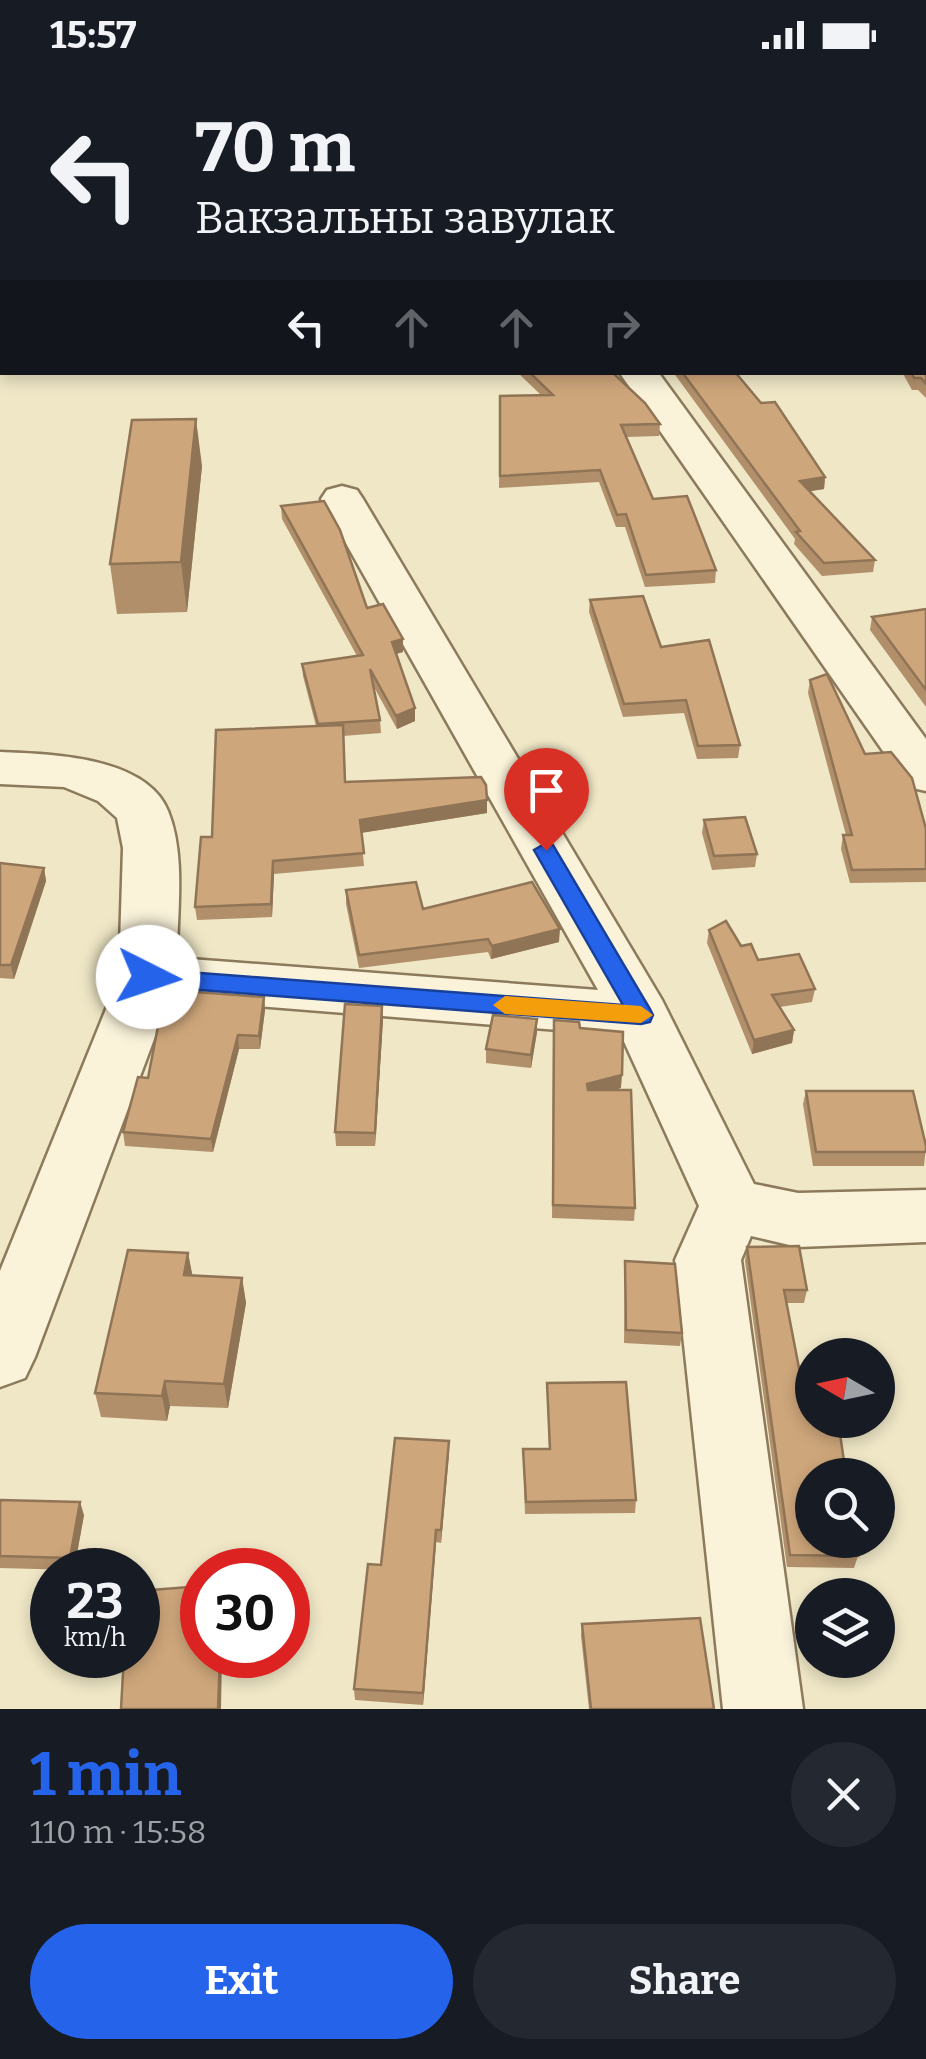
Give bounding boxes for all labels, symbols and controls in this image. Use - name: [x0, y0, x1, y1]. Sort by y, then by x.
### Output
- text: 15:57: [50, 12, 137, 58]
- text: 70 m: [195, 106, 355, 190]
- icon: left: [30, 110, 160, 240]
- text: Вакзальны завулак: [195, 191, 615, 245]
- icon: left: [279, 300, 334, 355]
- icon: ahead: [384, 300, 439, 355]
- icon: ahead: [489, 300, 544, 355]
- icon: right: [594, 300, 649, 355]
- pin: [504, 748, 589, 851]
- icon: arrive: [519, 763, 574, 818]
- position arrow: [96, 925, 200, 1029]
- north arrow: [795, 1338, 895, 1438]
- map controls: [795, 1338, 895, 1678]
- button: search: [795, 1458, 895, 1558]
- speed limit sign: 30: [180, 1548, 310, 1678]
- text: 23: [67, 1571, 123, 1631]
- button: layers: [795, 1578, 895, 1678]
- text: km/h: [64, 1623, 126, 1653]
- text: 1 min: [30, 1739, 182, 1811]
- button: close: [791, 1742, 896, 1847]
- text: 110 m · 15:58: [30, 1813, 206, 1851]
- button: Exit: [30, 1924, 453, 2039]
- button: Share: [473, 1924, 896, 2039]

